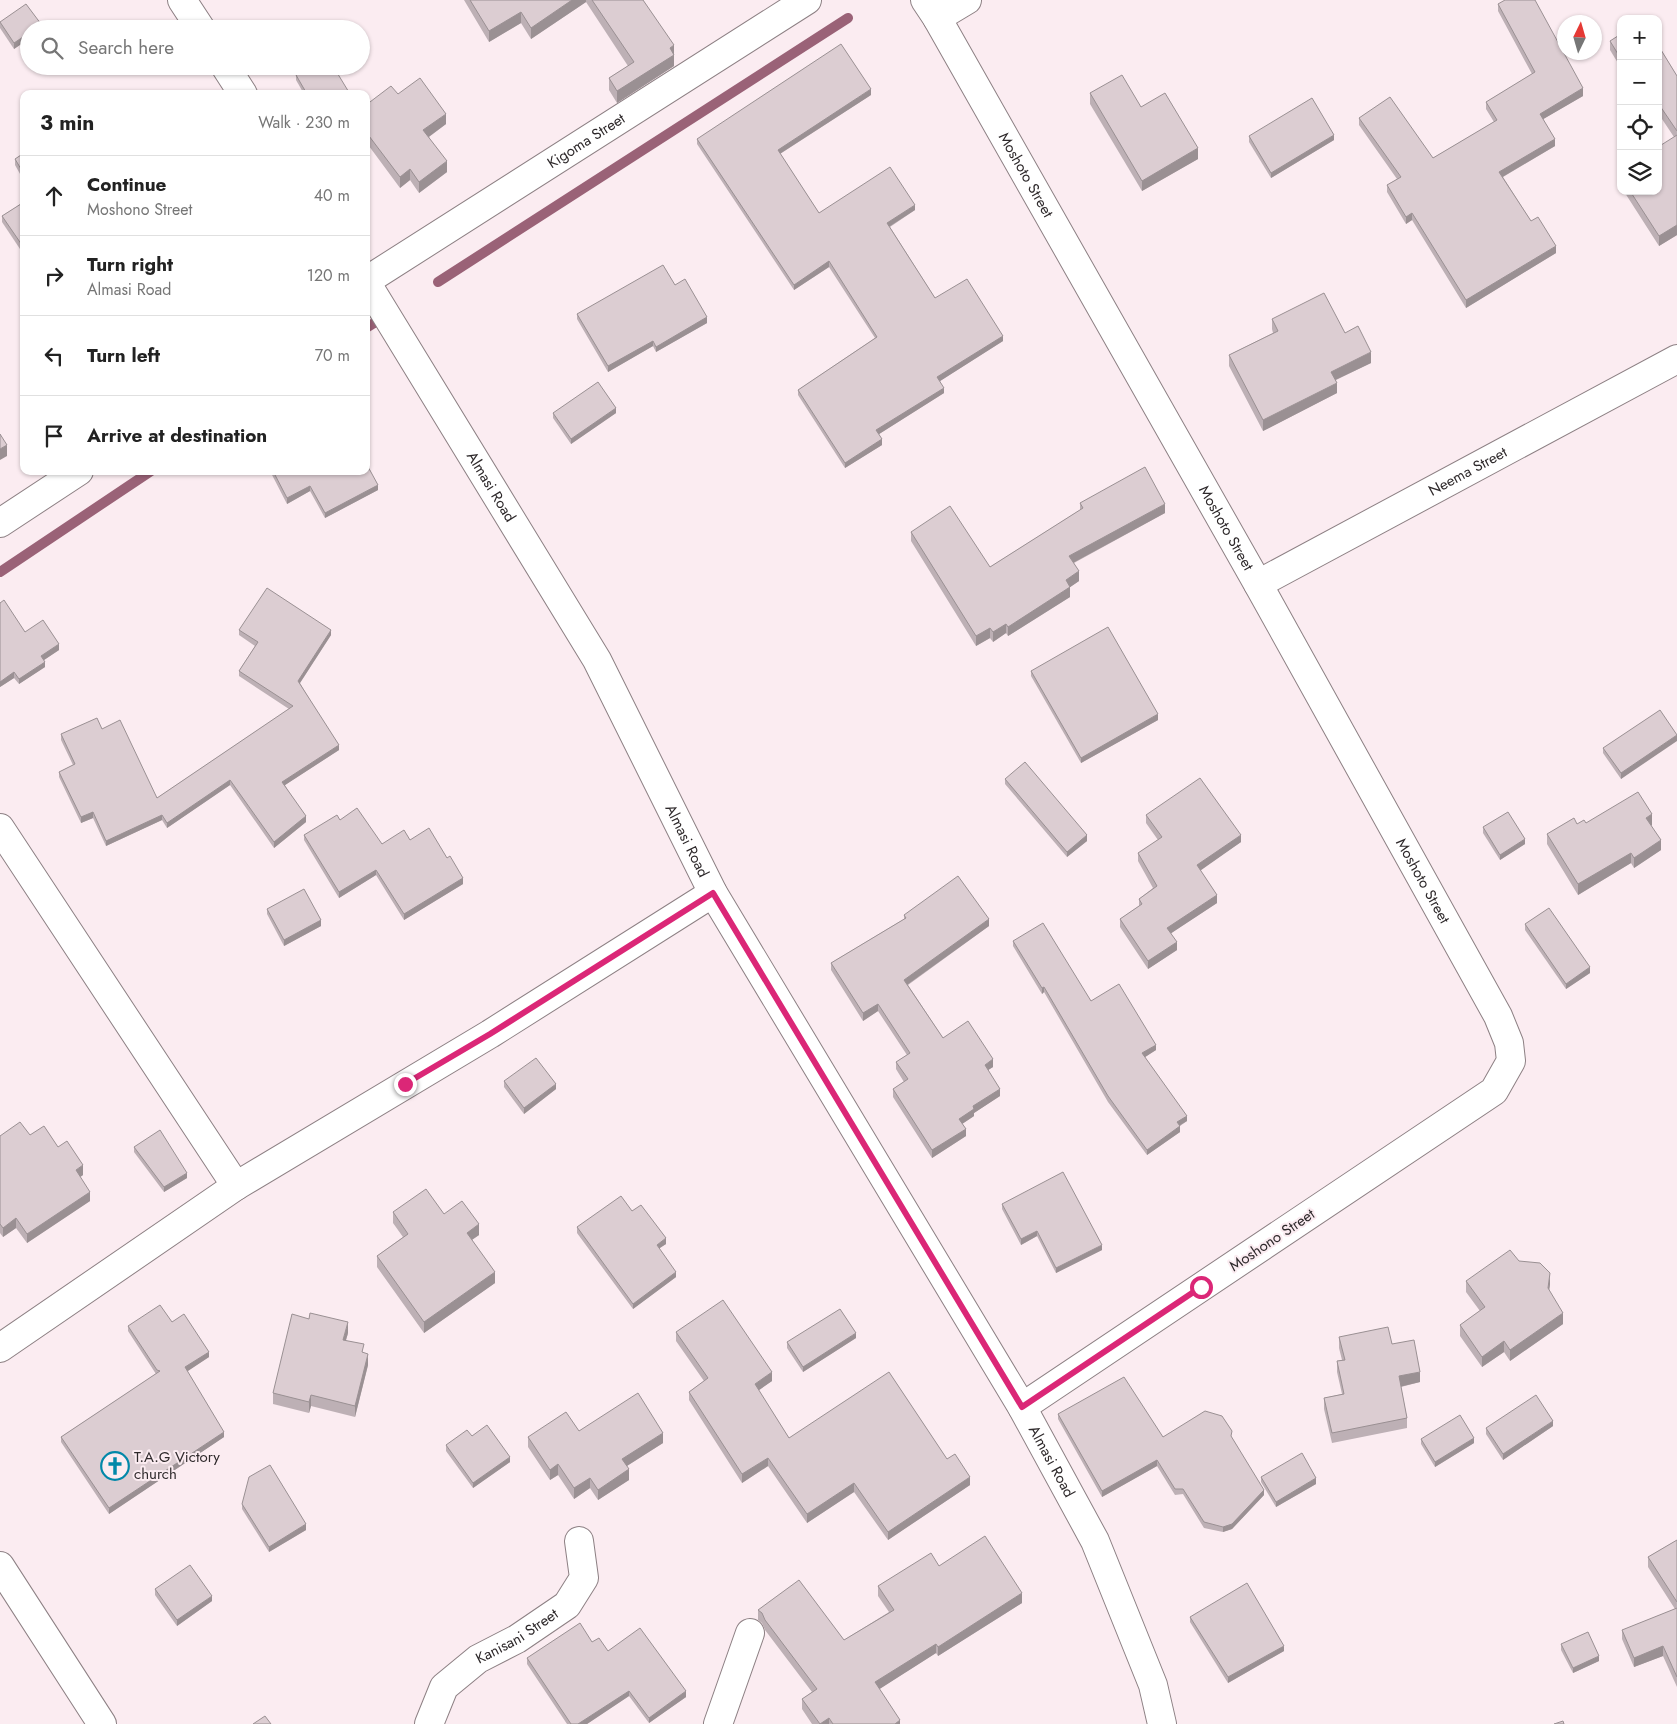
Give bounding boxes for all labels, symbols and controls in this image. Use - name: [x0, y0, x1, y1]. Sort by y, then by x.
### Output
- north arrow: [1557, 15, 1602, 60]
- map controls: [1617, 15, 1662, 195]
- button: +: [1617, 15, 1662, 60]
- search box: [20, 20, 370, 75]
- icon: search: [38, 34, 66, 62]
- text: Search here: [78, 34, 174, 61]
- button: −: [1617, 60, 1662, 105]
- button: locate: [1617, 105, 1662, 150]
- street label: Kigoma Street: [543, 107, 630, 174]
- text: 3 min: [40, 108, 94, 138]
- text: Walk · 230 m: [258, 111, 350, 134]
- street label: Moshoto Street: [993, 128, 1059, 222]
- button: layers: [1617, 150, 1662, 195]
- text: Continue: [87, 171, 166, 198]
- icon: ahead: [40, 182, 68, 210]
- text: 40 m: [314, 184, 350, 207]
- text: Moshono Street: [87, 198, 192, 221]
- text: Turn right: [87, 251, 173, 278]
- icon: right: [40, 262, 68, 290]
- text: 120 m: [307, 264, 350, 287]
- text: Almasi Road: [87, 278, 171, 301]
- icon: left: [40, 342, 68, 370]
- text: Turn left: [87, 342, 160, 369]
- text: 70 m: [315, 344, 350, 367]
- icon: arrive: [40, 422, 68, 450]
- text: Arrive at destination: [87, 422, 267, 449]
- street label: Neema Street: [1424, 441, 1511, 502]
- street label: Almasi Road: [461, 447, 521, 526]
- street label: Moshoto Street: [1193, 481, 1259, 575]
- street label: Almasi Road: [660, 801, 715, 881]
- street label: Moshoto Street: [1390, 834, 1456, 928]
- route end: [394, 1073, 417, 1096]
- street label: Moshono Street: [1225, 1203, 1319, 1277]
- route start: [1190, 1276, 1213, 1299]
- street label: Almasi Road: [1023, 1421, 1080, 1501]
- place label: T.A.G Victory church: [134, 1446, 220, 1485]
- church icon: T.A.G Victory church: [100, 1451, 130, 1481]
- street label: Kanisani Street: [472, 1603, 563, 1669]

